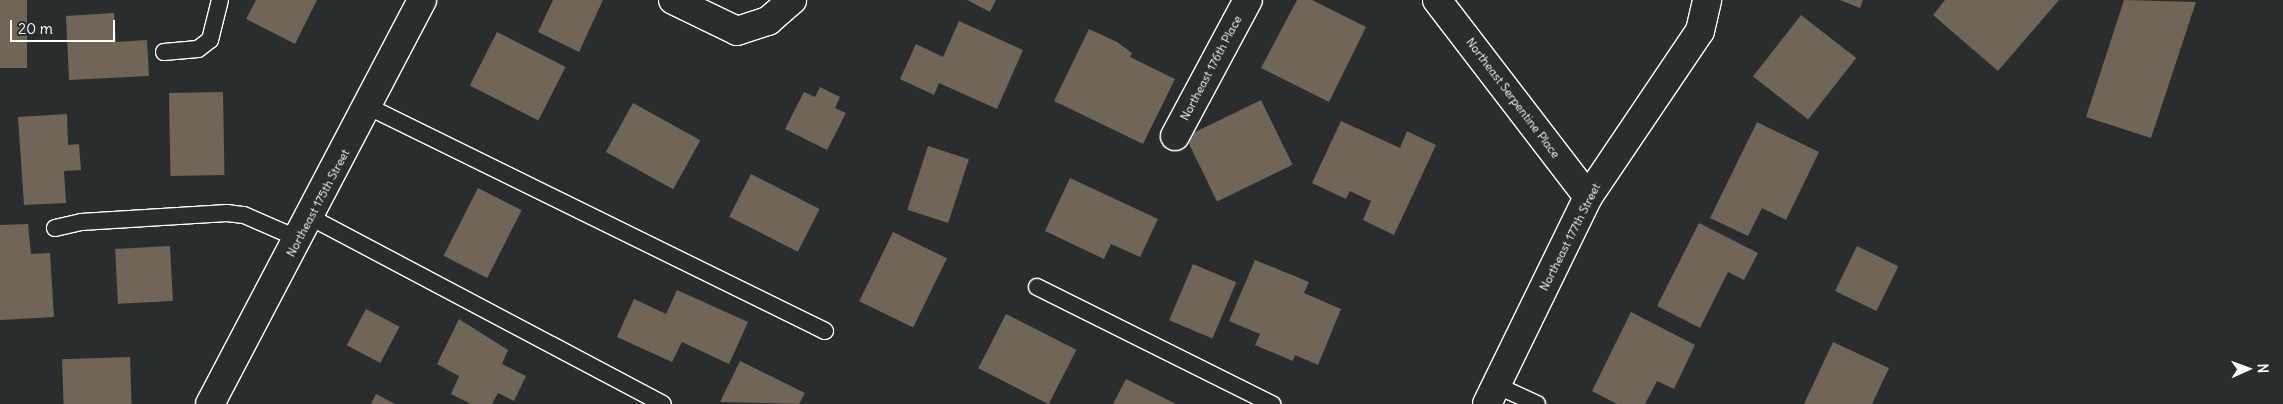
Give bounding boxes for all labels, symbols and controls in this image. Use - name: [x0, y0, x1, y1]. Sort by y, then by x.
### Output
- scale bar: [12, 10, 118, 42]
- street label: Northeast 176th Place: [1177, 13, 1245, 123]
- text: 20 m: [18, 19, 53, 38]
- street label: Northeast Serpentine Place: [1463, 35, 1563, 161]
- street label: Northeast 175th Street: [284, 147, 352, 259]
- street label: Northeast 177th Street: [1537, 181, 1603, 293]
- north arrow: [2223, 344, 2273, 394]
- text: N: [2254, 363, 2272, 374]

